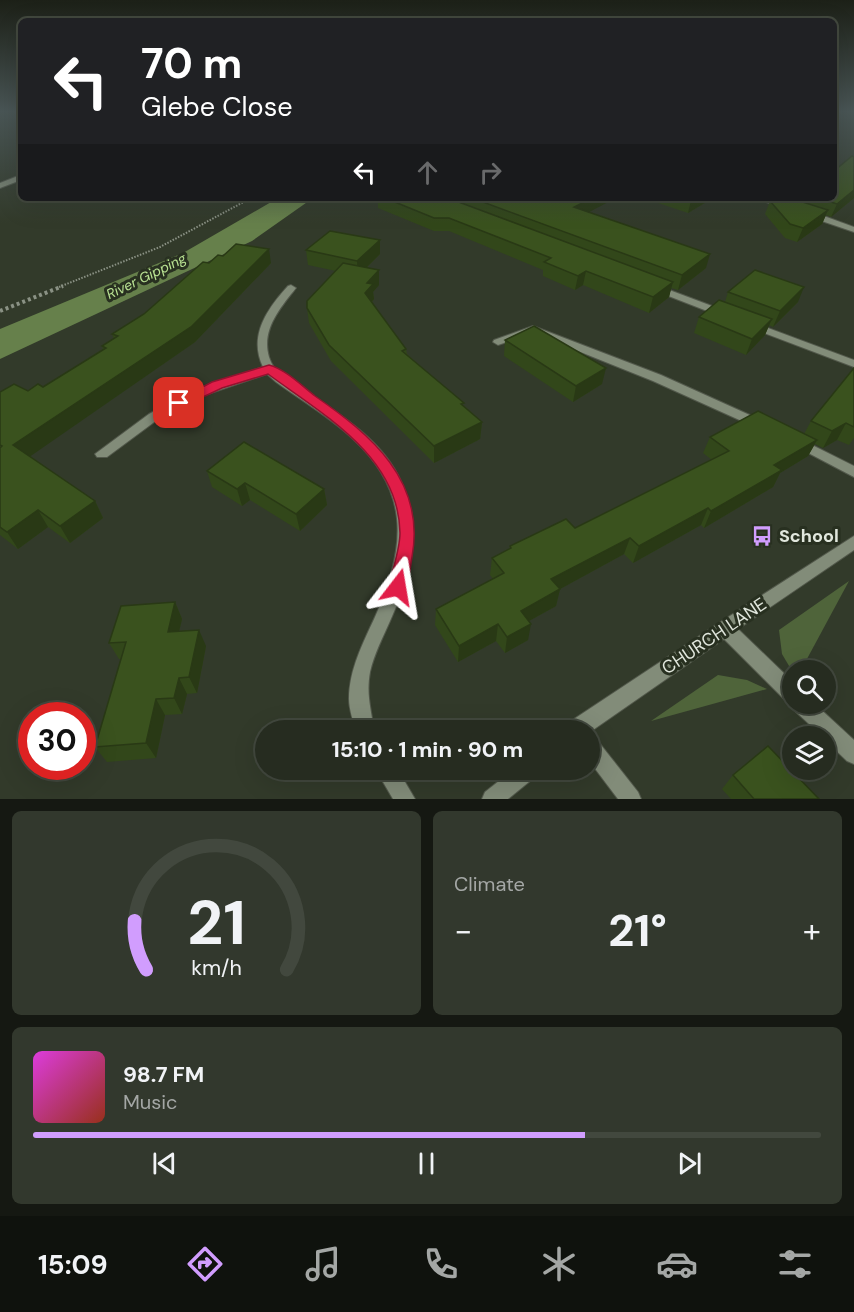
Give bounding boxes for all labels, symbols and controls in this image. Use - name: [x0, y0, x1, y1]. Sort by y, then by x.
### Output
- text: 70 m: [141, 36, 242, 91]
- icon: left: [42, 42, 120, 120]
- text: Glebe Close: [141, 89, 293, 124]
- icon: left: [348, 156, 381, 189]
- icon: ahead: [411, 156, 444, 189]
- icon: right: [474, 156, 507, 189]
- water label: River Gipping: [103, 249, 189, 303]
- pin: [153, 377, 204, 428]
- icon: arrive: [162, 386, 195, 419]
- bus stop icon: School: [750, 524, 774, 548]
- place label: School: [779, 524, 839, 548]
- position arrow: [366, 555, 430, 619]
- street label: CHURCH LANE: [657, 592, 771, 680]
- map controls: [782, 660, 836, 780]
- button: search: [782, 660, 836, 714]
- speed limit sign: 30: [18, 702, 96, 780]
- button: layers: [782, 726, 836, 780]
- text: 15:10 · 1 min · 90 m: [332, 735, 523, 764]
- text: Climate: [454, 871, 525, 897]
- text: 21: [187, 882, 246, 963]
- text: 21°: [608, 901, 667, 960]
- text: −: [454, 909, 472, 952]
- text: +: [803, 909, 821, 952]
- text: km/h: [191, 954, 242, 982]
- text: 98.7 FM: [123, 1060, 204, 1089]
- text: Music: [123, 1089, 178, 1115]
- icon: previous: [148, 1147, 181, 1180]
- icon: pause: [410, 1147, 443, 1180]
- icon: next: [673, 1147, 706, 1180]
- icon: directions: [184, 1243, 226, 1285]
- icon: music: [302, 1243, 344, 1285]
- icon: phone: [420, 1243, 462, 1285]
- icon: climate: [538, 1243, 580, 1285]
- icon: car: [656, 1243, 698, 1285]
- icon: filters: [774, 1243, 816, 1285]
- text: 15:09: [38, 1247, 108, 1282]

